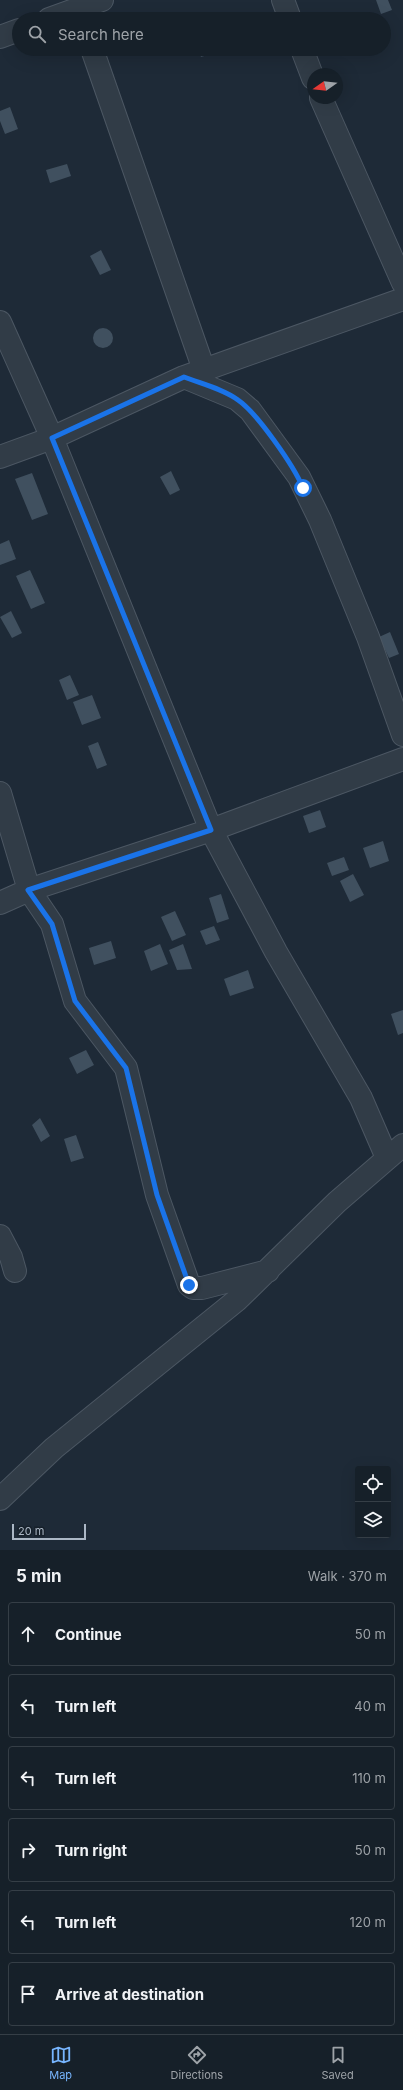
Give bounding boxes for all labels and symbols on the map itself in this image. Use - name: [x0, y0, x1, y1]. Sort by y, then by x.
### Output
- north arrow: [307, 68, 343, 104]
- route start: [294, 479, 312, 497]
- route end: [180, 1276, 198, 1294]
- scale bar: [12, 1522, 86, 1541]

